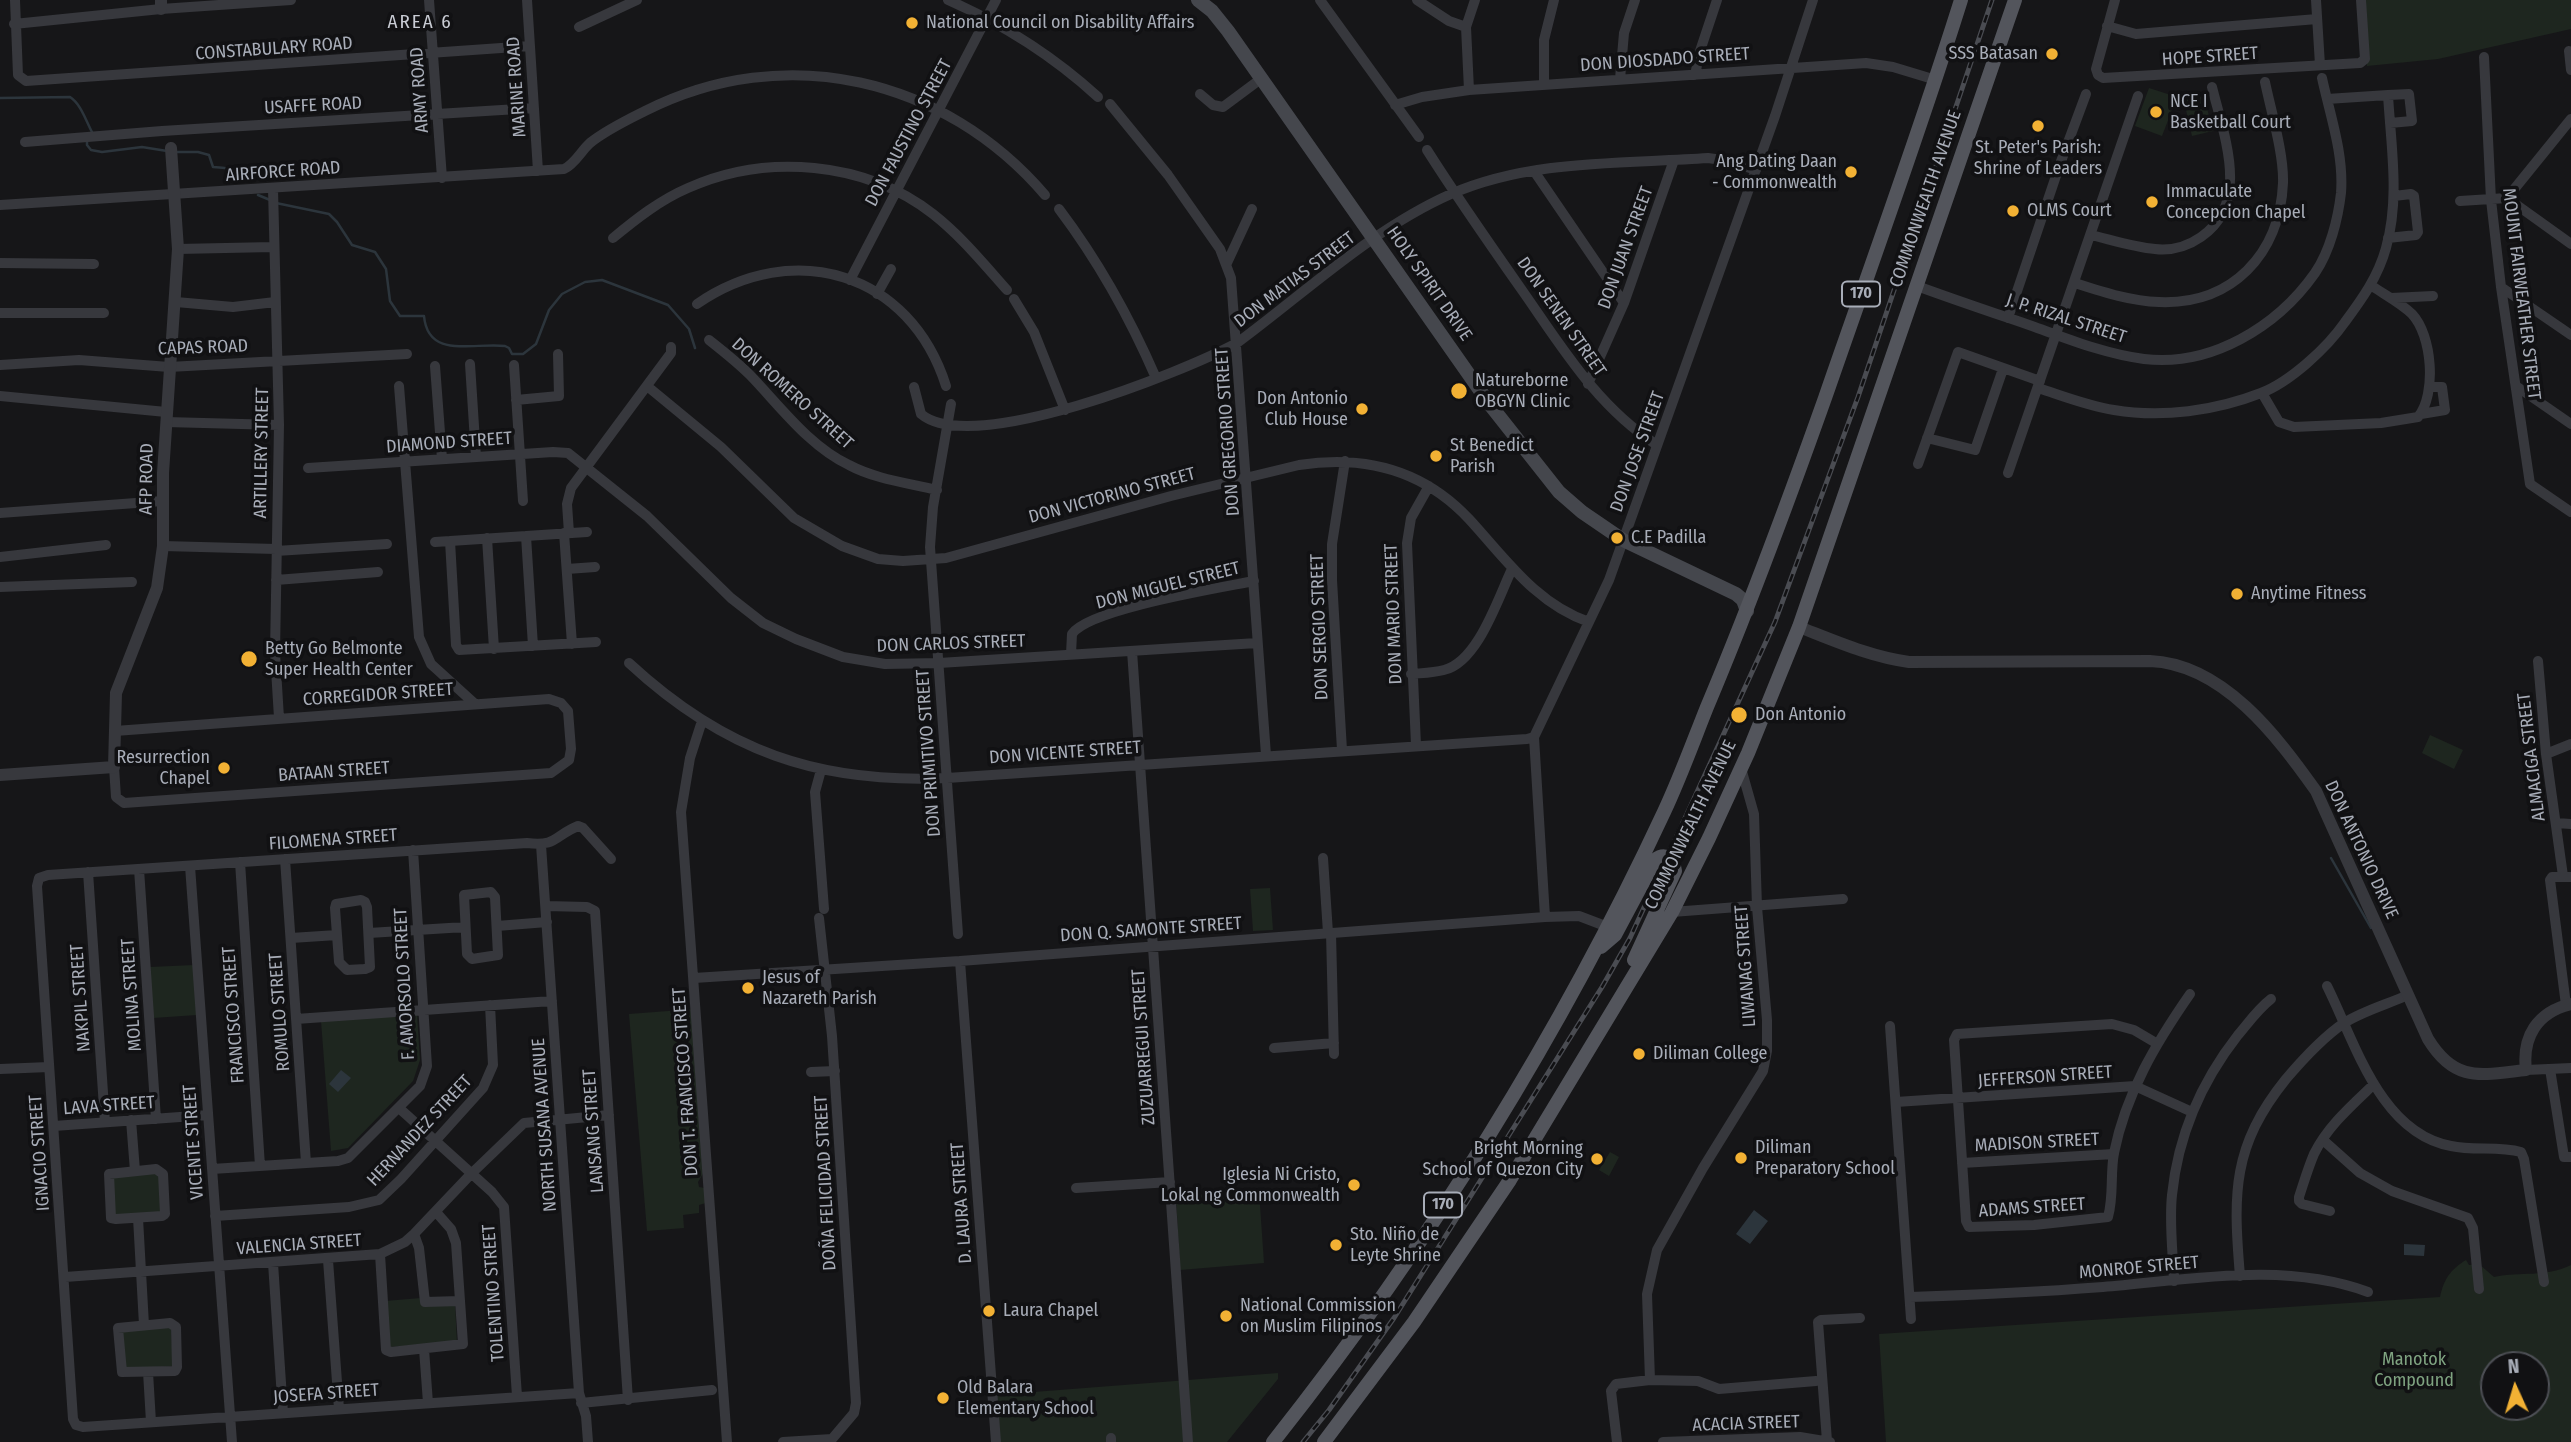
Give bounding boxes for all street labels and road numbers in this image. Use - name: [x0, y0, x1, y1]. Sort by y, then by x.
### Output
- street label: CONSTABULARY ROAD: [195, 33, 353, 65]
- street label: MARINE ROAD: [503, 36, 531, 138]
- street label: DON DIOSDADO STREET: [1579, 43, 1751, 77]
- street label: HOPE STREET: [2161, 43, 2259, 71]
- street label: ARMY ROAD: [406, 47, 434, 133]
- street label: DON FAUSTINO STREET: [861, 56, 957, 210]
- street label: USAFFE ROAD: [264, 93, 362, 119]
- street label: COMMONWEALTH AVENUE: [1886, 108, 1966, 290]
- street label: AIRFORCE ROAD: [225, 157, 341, 187]
- street label: DON JUAN STREET: [1594, 184, 1658, 312]
- street label: MOUNT FAIRWEATHER STREET: [2497, 187, 2545, 401]
- street label: HOLY SPIRIT DRIVE: [1382, 223, 1476, 345]
- street label: DON MATIAS STREET: [1230, 227, 1360, 333]
- street label: DON SENEN STREET: [1512, 253, 1610, 381]
- road number: 170: [1842, 282, 1880, 306]
- street label: J. P. RIZAL STREET: [2003, 289, 2129, 349]
- street label: DON ROMERO STREET: [727, 334, 857, 454]
- street label: CAPAS ROAD: [158, 336, 248, 360]
- street label: DON GREGORIO STREET: [1211, 347, 1245, 517]
- street label: ARTILLERY STREET: [250, 387, 274, 519]
- street label: DON JOSE STREET: [1606, 389, 1670, 515]
- street label: DIAMOND STREET: [385, 428, 513, 458]
- street label: AFP ROAD: [136, 443, 158, 515]
- street label: DON VICTORINO STREET: [1026, 463, 1198, 529]
- street label: DON MARIO STREET: [1381, 543, 1407, 685]
- street label: DON SERGIO STREET: [1307, 553, 1333, 701]
- street label: DON MIGUEL STREET: [1094, 558, 1242, 614]
- street label: DON CARLOS STREET: [876, 631, 1026, 657]
- street label: DON PRIMITIVO STREET: [912, 668, 946, 838]
- street label: CORREGIDOR STREET: [302, 679, 454, 711]
- street label: ALMACIGA STREET: [2513, 692, 2551, 822]
- street label: DON VICENTE STREET: [988, 737, 1142, 769]
- street label: COMMONWEALTH AVENUE: [1641, 737, 1741, 913]
- street label: BATAAN STREET: [278, 757, 390, 787]
- street label: DON ANTONIO DRIVE: [2319, 777, 2403, 923]
- street label: FILOMENA STREET: [268, 825, 398, 855]
- street label: LIWANAG STREET: [1731, 904, 1761, 1028]
- street label: F. AMORSOLO STREET: [390, 907, 420, 1061]
- street label: DON Q. SAMONTE STREET: [1059, 913, 1243, 947]
- street label: MOLINA STREET: [117, 938, 147, 1052]
- street label: NAKPIL STREET: [66, 943, 96, 1053]
- street label: FRANCISCO STREET: [218, 946, 250, 1084]
- street label: ROMULO STREET: [265, 952, 295, 1072]
- street label: ZUZUARREGUI STREET: [1128, 968, 1160, 1126]
- street label: DON T. FRANCISCO STREET: [669, 987, 703, 1177]
- street label: NORTH SUSANA AVENUE: [528, 1037, 562, 1213]
- street label: JEFFERSON STREET: [1977, 1062, 2113, 1092]
- street label: LANSANG STREET: [579, 1068, 609, 1194]
- street label: HERNANDEZ STREET: [363, 1071, 477, 1191]
- street label: VICENTE STREET: [179, 1084, 209, 1200]
- street label: LAVA STREET: [63, 1092, 155, 1120]
- street label: IGNACIO STREET: [25, 1094, 55, 1212]
- street label: DOÑA FELICIDAD STREET: [811, 1095, 841, 1271]
- street label: MADISON STREET: [1974, 1129, 2100, 1157]
- street label: D. LAURA STREET: [947, 1142, 977, 1264]
- road number: 170: [1424, 1192, 1462, 1218]
- street label: ADAMS STREET: [1978, 1194, 2086, 1222]
- street label: TOLENTINO STREET: [478, 1224, 510, 1362]
- street label: VALENCIA STREET: [236, 1230, 362, 1260]
- street label: MONROE STREET: [2078, 1252, 2200, 1284]
- street label: JOSEFA STREET: [272, 1380, 380, 1408]
- street label: ACACIA STREET: [1692, 1411, 1800, 1437]

